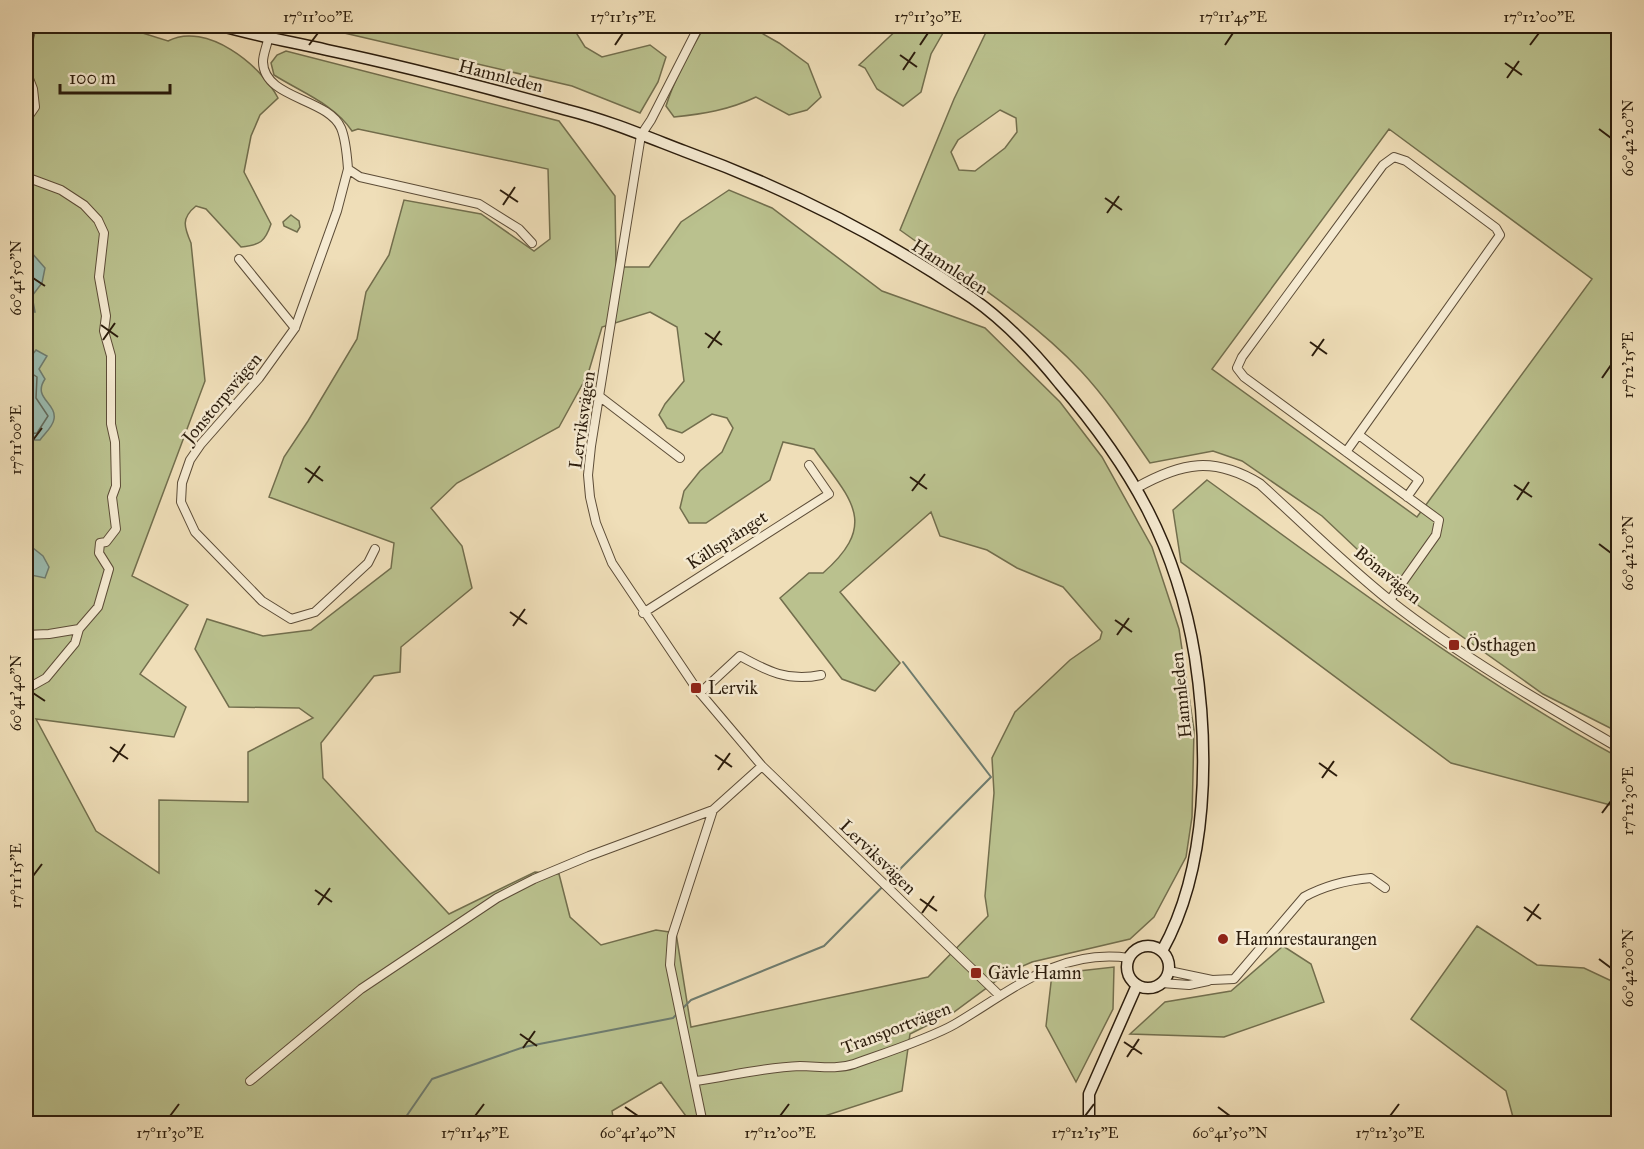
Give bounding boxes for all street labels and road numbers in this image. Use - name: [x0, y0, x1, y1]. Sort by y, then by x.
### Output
- street label: Hamnleden: [456, 55, 546, 97]
- street label: Hamnleden: [908, 234, 993, 300]
- street label: Jonstorpsvägen: [176, 348, 267, 450]
- street label: Lerviksvägen: [564, 370, 601, 470]
- street label: Källsprånget: [682, 505, 773, 575]
- street label: Bönavägen: [1349, 541, 1426, 610]
- street label: Hamnleden: [1166, 651, 1196, 739]
- street label: Lerviksvägen: [834, 815, 921, 900]
- street label: Transportvägen: [838, 997, 955, 1060]

